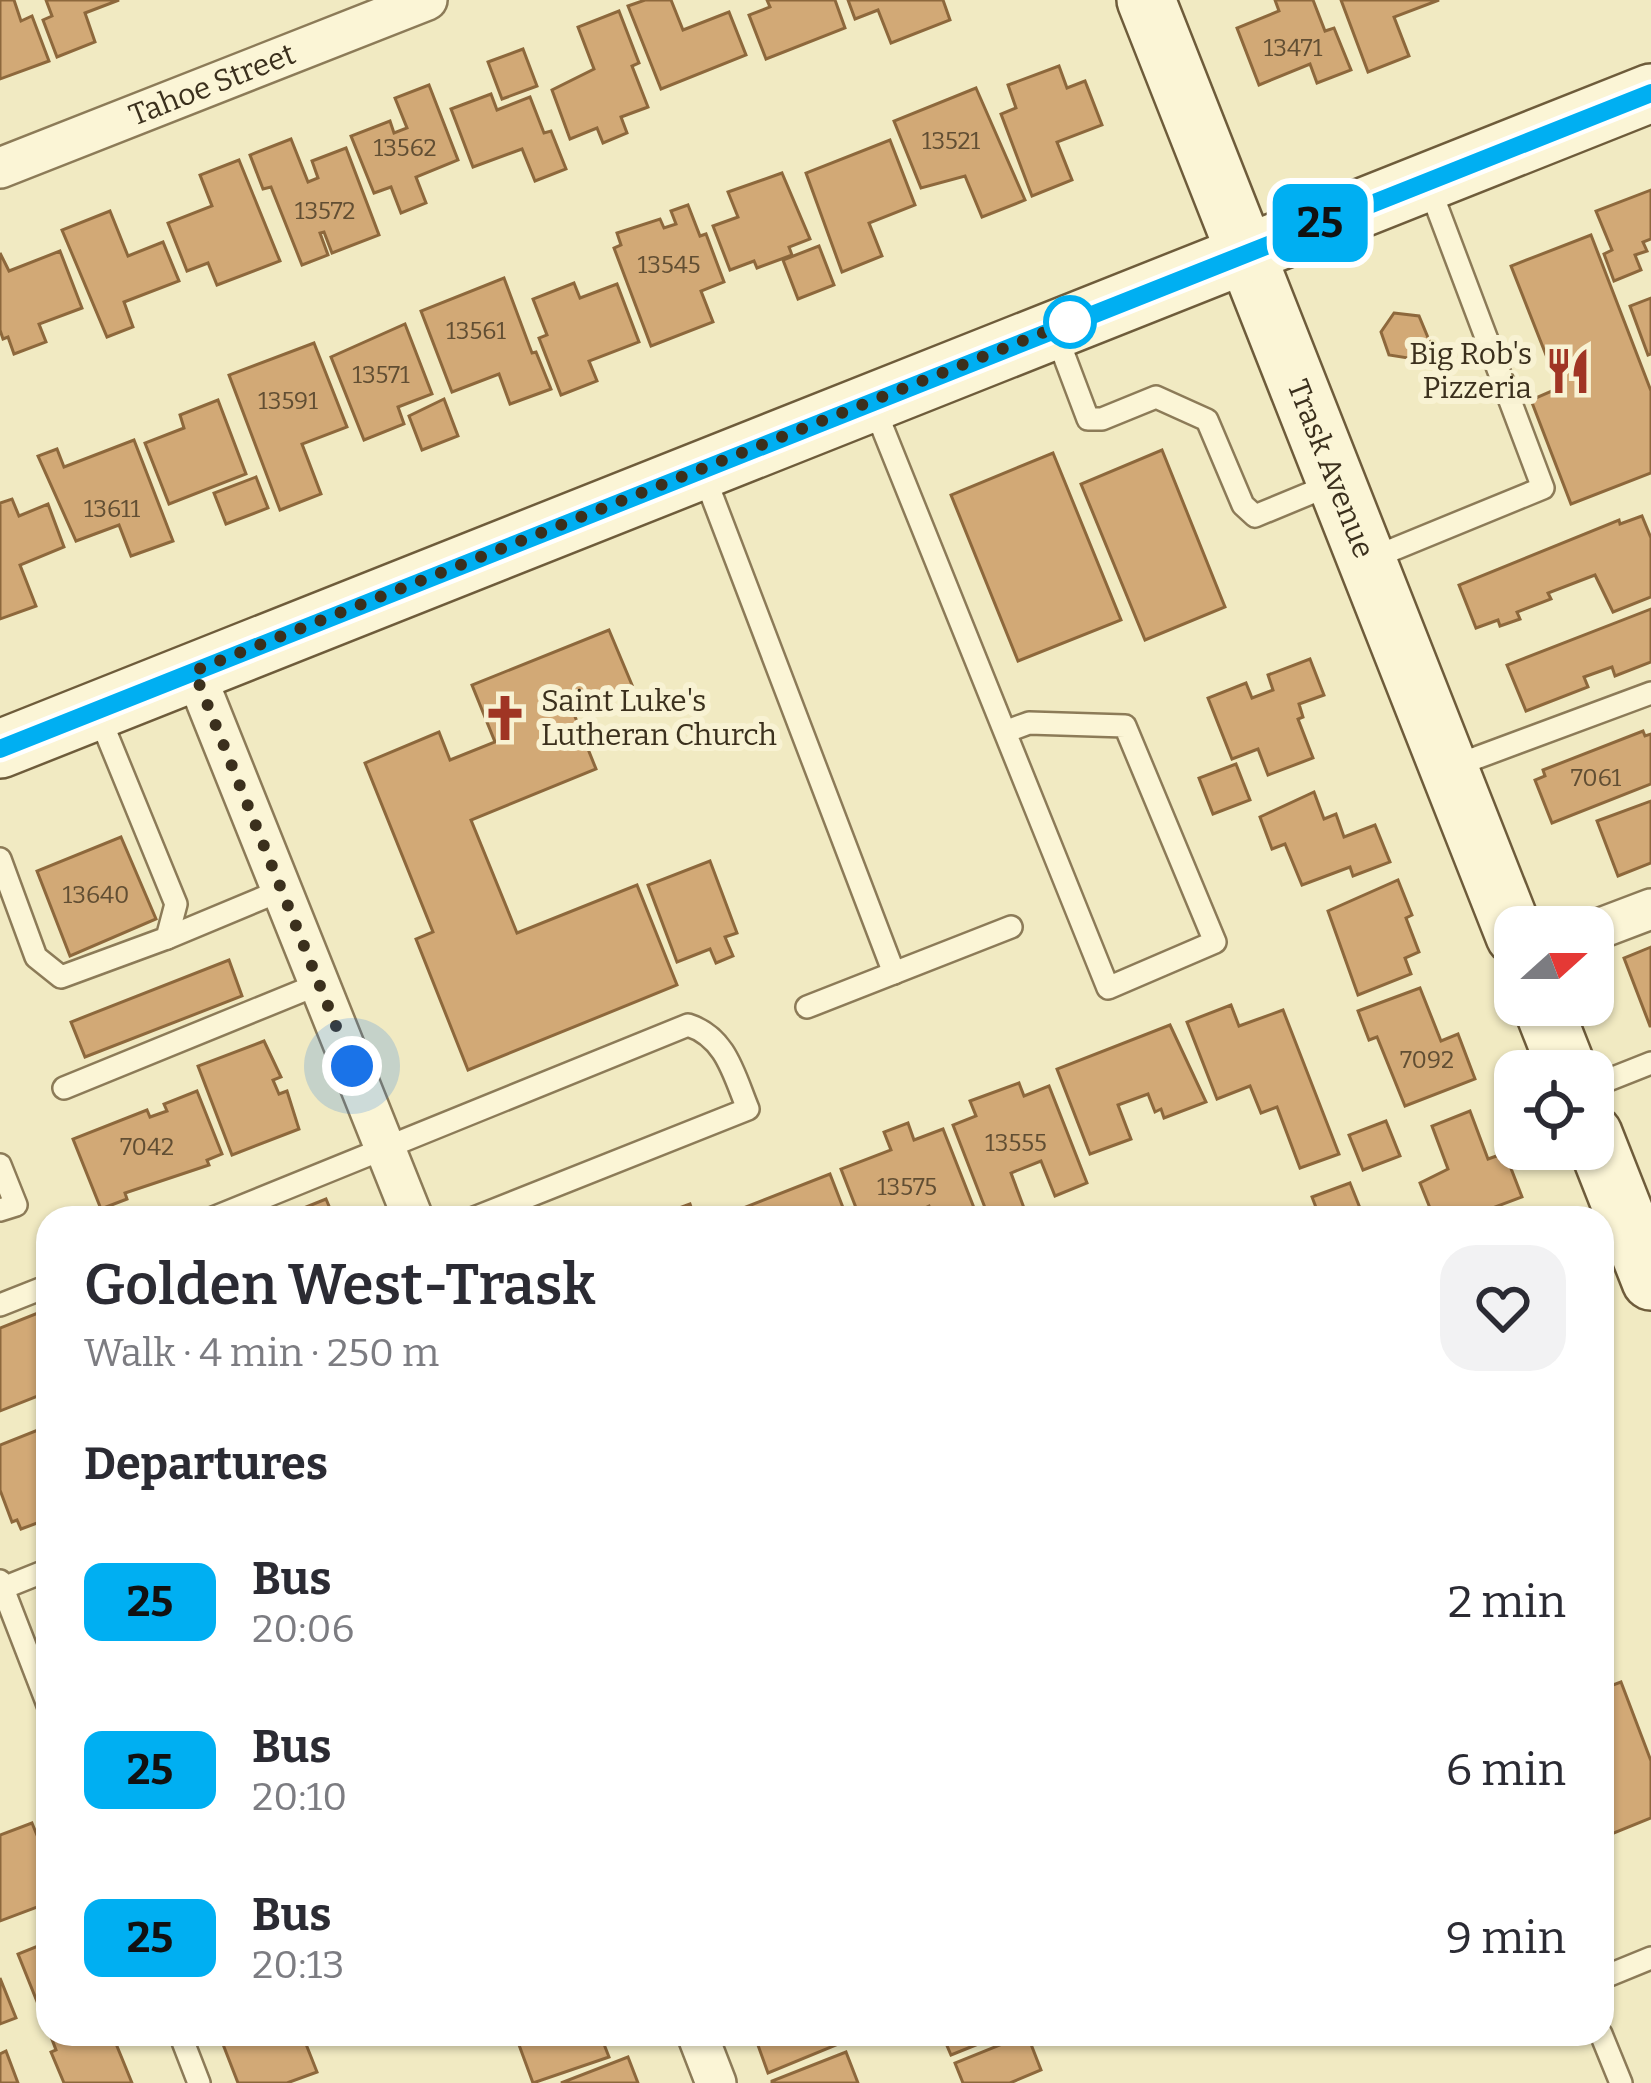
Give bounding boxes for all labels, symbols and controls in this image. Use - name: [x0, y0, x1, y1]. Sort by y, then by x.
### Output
- house number: 13471: [1263, 34, 1323, 62]
- street label: Tahoe Street: [124, 36, 300, 133]
- house number: 13521: [922, 127, 981, 155]
- house number: 13562: [373, 134, 437, 162]
- line badge: 25: [1266, 184, 1374, 262]
- house number: 13572: [295, 197, 355, 225]
- text: 25: [1297, 198, 1343, 248]
- house number: 13545: [637, 251, 701, 279]
- unlabelled marker: [1045, 297, 1095, 347]
- house number: 13561: [446, 317, 506, 345]
- place label: Big Rob's Pizzeria: [1409, 336, 1532, 406]
- restaurant icon: Big Rob's Pizzeria: [1543, 346, 1593, 396]
- house number: 13571: [352, 361, 410, 389]
- street label: Trask Avenue: [1280, 375, 1382, 563]
- house number: 13591: [258, 387, 318, 415]
- house number: 13611: [84, 495, 141, 523]
- place label: Saint Luke's Lutheran Church: [541, 683, 777, 753]
- church icon: Saint Luke's Lutheran Church: [480, 693, 530, 743]
- house number: 7061: [1571, 764, 1622, 792]
- house number: 13640: [63, 881, 130, 909]
- north arrow: [1494, 906, 1614, 1026]
- map controls: [1494, 906, 1614, 1170]
- your location: [322, 1036, 382, 1096]
- house number: 7092: [1400, 1046, 1454, 1074]
- button: locate: [1494, 1050, 1614, 1170]
- house number: 13555: [985, 1129, 1047, 1157]
- house number: 7042: [120, 1133, 174, 1161]
- house number: 13575: [877, 1173, 937, 1201]
- button: heart: [1440, 1245, 1566, 1371]
- text: Golden West-Trask: [84, 1251, 596, 1319]
- text: Walk · 4 min · 250 m: [84, 1330, 439, 1376]
- text: Departures: [84, 1437, 328, 1491]
- text: Bus: [252, 1552, 331, 1606]
- text: 2 min: [1448, 1575, 1566, 1629]
- text: 25: [127, 1577, 173, 1627]
- text: 20:06: [252, 1606, 354, 1652]
- text: Bus: [252, 1720, 331, 1774]
- text: 6 min: [1446, 1743, 1566, 1797]
- text: 25: [127, 1745, 173, 1795]
- text: 20:10: [252, 1774, 347, 1820]
- text: Bus: [252, 1888, 331, 1942]
- text: 9 min: [1446, 1911, 1566, 1965]
- text: 25: [127, 1913, 173, 1963]
- text: 20:13: [252, 1942, 345, 1988]

